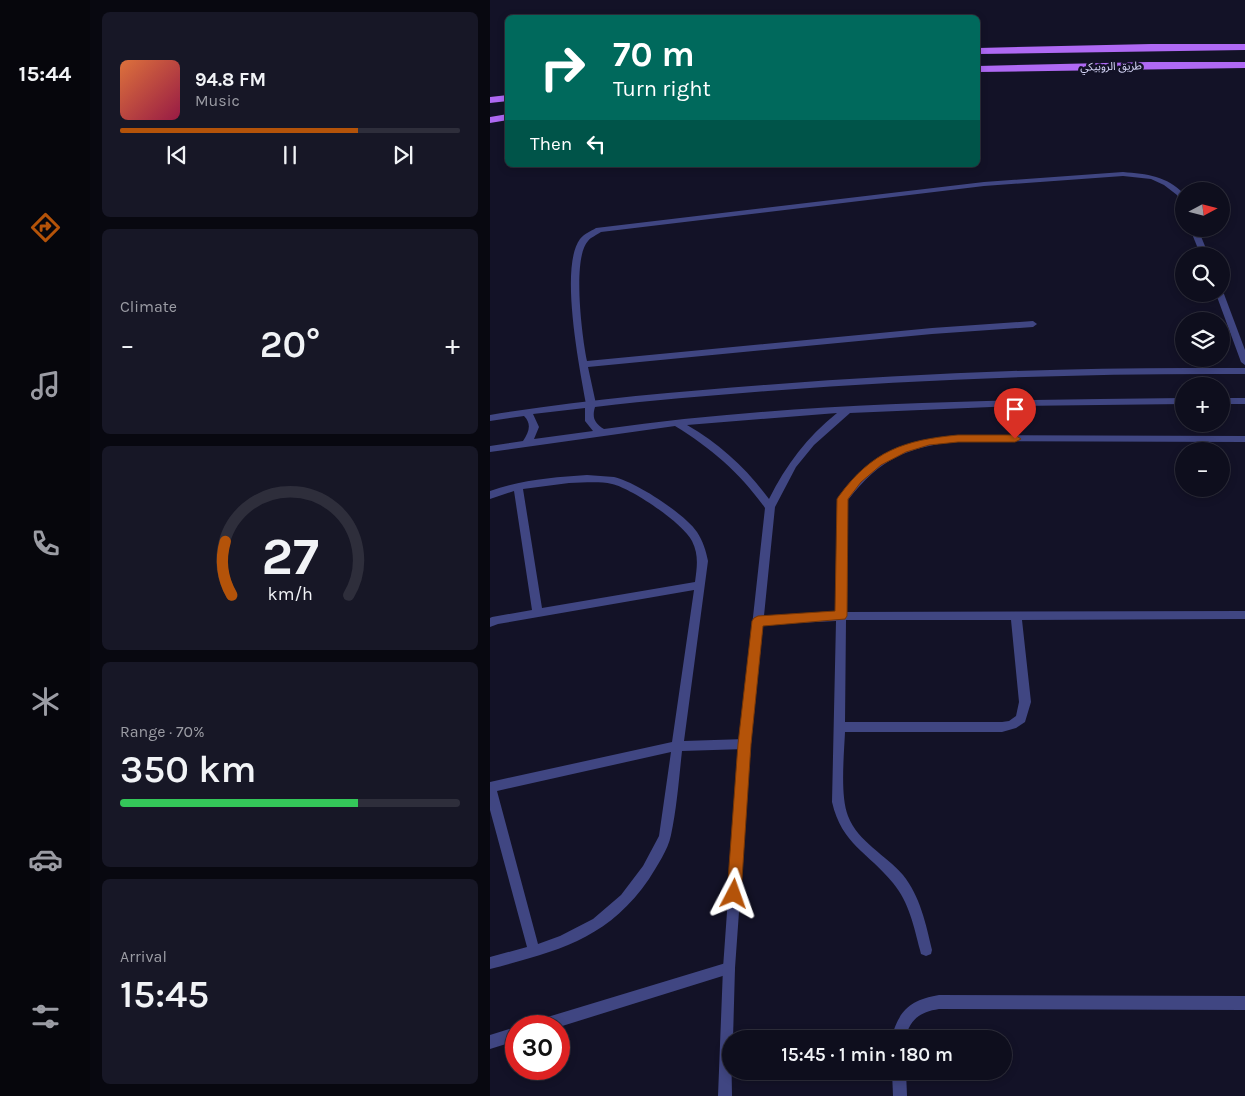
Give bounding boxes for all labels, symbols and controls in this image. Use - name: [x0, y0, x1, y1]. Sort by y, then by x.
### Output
- text: 70 m: [613, 34, 695, 75]
- icon: right: [530, 35, 595, 100]
- street label: طريق الروبيكي: [1080, 59, 1142, 76]
- text: 15:44: [19, 61, 71, 87]
- text: 94.8 FM: [195, 69, 266, 91]
- text: Turn right: [613, 76, 711, 102]
- text: Music: [195, 91, 240, 110]
- icon: left: [582, 130, 610, 158]
- text: Then: [530, 133, 572, 155]
- icon: previous: [163, 141, 191, 169]
- icon: pause: [276, 141, 304, 169]
- icon: next: [389, 141, 417, 169]
- north arrow: [1175, 182, 1230, 238]
- map controls: [1175, 182, 1230, 497]
- icon: directions: [28, 210, 63, 245]
- button: search: [1175, 247, 1230, 302]
- text: Climate: [120, 297, 177, 316]
- button: layers: [1175, 312, 1230, 367]
- text: 20°: [260, 322, 320, 367]
- text: −: [120, 328, 135, 361]
- text: +: [445, 328, 460, 361]
- icon: music: [28, 368, 63, 403]
- button: +: [1175, 377, 1230, 432]
- pin: [994, 388, 1036, 439]
- icon: arrive: [1001, 395, 1029, 423]
- button: −: [1175, 442, 1230, 497]
- icon: phone: [28, 526, 63, 561]
- text: 27: [261, 526, 319, 587]
- text: km/h: [267, 584, 313, 605]
- icon: climate: [28, 684, 63, 719]
- text: Range · 70%: [120, 722, 205, 741]
- text: 350 km: [120, 747, 256, 792]
- icon: car: [28, 842, 63, 877]
- position arrow: [707, 867, 759, 919]
- text: Arrival: [120, 947, 167, 966]
- text: 15:45: [120, 972, 209, 1017]
- icon: filters: [28, 999, 63, 1034]
- speed limit sign: 30: [505, 1015, 570, 1080]
- text: 15:45 · 1 min · 180 m: [781, 1044, 953, 1066]

